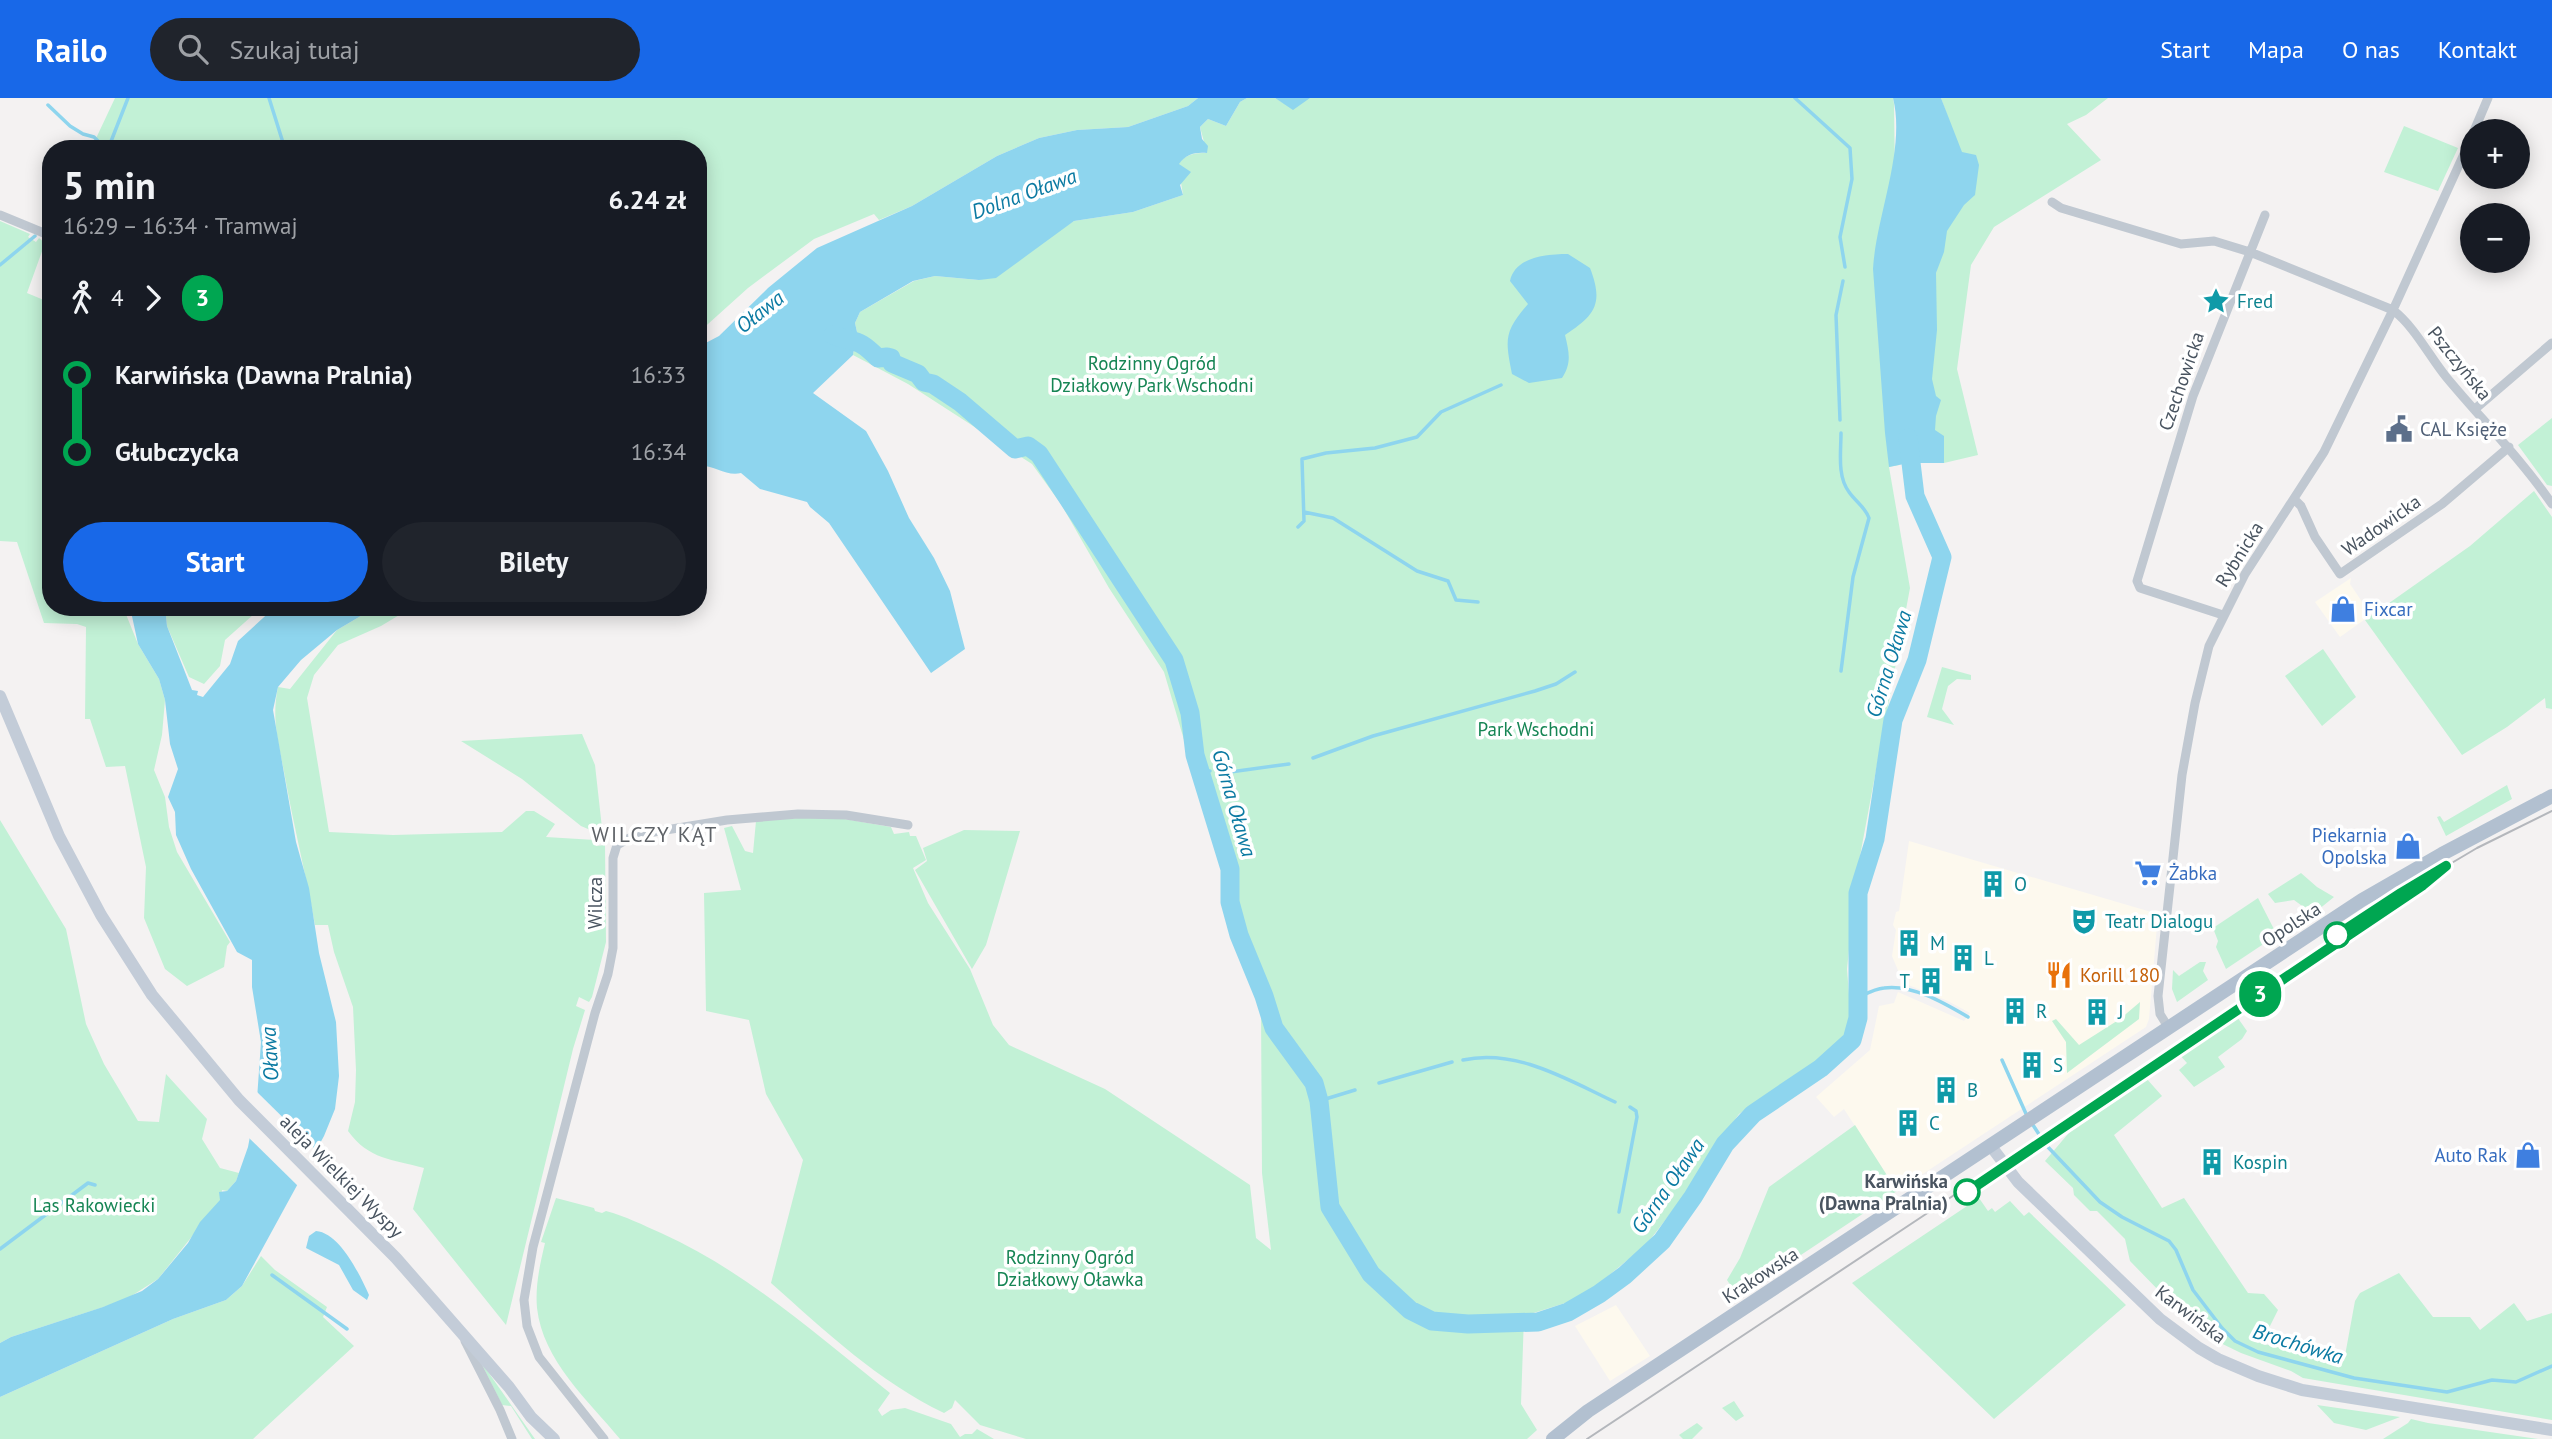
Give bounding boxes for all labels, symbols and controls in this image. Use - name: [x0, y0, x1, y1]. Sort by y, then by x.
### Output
- search box: [150, 18, 640, 81]
- text: Railo: [35, 28, 108, 71]
- icon: search: [174, 30, 212, 68]
- text: Szukaj tutaj: [230, 33, 360, 66]
- text: Start: [2160, 34, 2210, 65]
- text: Mapa: [2248, 34, 2304, 65]
- text: O nas: [2342, 34, 2400, 65]
- text: Kontakt: [2438, 34, 2517, 65]
- map controls: [2460, 119, 2530, 273]
- button: +: [2460, 119, 2530, 189]
- text: 5 min: [63, 160, 156, 209]
- water label: Dolna Oława: [967, 162, 1081, 225]
- text: 6.24 zł: [609, 183, 686, 216]
- button: −: [2460, 203, 2530, 273]
- text: 16:29 – 16:34 · Tramwaj: [63, 211, 298, 240]
- icon: walk: [63, 279, 101, 317]
- icon: forward: [134, 279, 172, 317]
- text: 3: [196, 282, 209, 313]
- text: 4: [111, 283, 124, 312]
- water label: Oława: [730, 284, 790, 339]
- place icon: Fred: [2201, 286, 2231, 316]
- place label: Fred: [2237, 289, 2273, 313]
- street label: Pszczyńska: [2423, 321, 2497, 405]
- street label: Czechowicka: [2153, 328, 2209, 434]
- park label: Rodzinny Ogród Działkowy Park Wschodni: [1050, 351, 1254, 397]
- text: Karwińska (Dawna Pralnia): [115, 358, 413, 391]
- text: 16:33: [631, 360, 686, 389]
- public building icon: CAL Księże: [2384, 414, 2414, 444]
- place label: CAL Księże: [2420, 417, 2507, 441]
- text: Głubczycka: [115, 435, 239, 468]
- text: 16:34: [631, 437, 686, 466]
- street label: Wadowicka: [2337, 489, 2425, 561]
- street label: Rybnicka: [2210, 517, 2268, 591]
- button: Start: [63, 522, 368, 602]
- button: Bilety: [382, 522, 686, 602]
- shop icon: Fixcar: [2328, 594, 2358, 624]
- place label: Fixcar: [2364, 597, 2413, 621]
- water label: Górna Oława: [1859, 606, 1918, 721]
- park label: Park Wschodni: [1478, 717, 1594, 741]
- water label: Górna Oława: [1206, 746, 1263, 860]
- district label: WILCZY KĄT: [592, 821, 718, 848]
- place label: Piekarnia Opolska: [2312, 823, 2387, 869]
- shop icon: Piekarnia Opolska: [2393, 831, 2423, 861]
- supermarket icon: Żabka: [2133, 858, 2163, 888]
- place label: Żabka: [2169, 861, 2217, 885]
- building icon: O: [1978, 869, 2008, 899]
- place label: O: [2014, 872, 2027, 896]
- street label: Wilcza: [583, 877, 607, 929]
- street label: Opolska: [2257, 896, 2325, 952]
- theatre icon: Teatr Dialogu: [2069, 906, 2099, 936]
- place label: Teatr Dialogu: [2105, 909, 2213, 933]
- unlabelled marker: [2324, 922, 2350, 948]
- building icon: M: [1894, 928, 1924, 958]
- place label: M: [1930, 931, 1945, 955]
- building icon: L: [1948, 943, 1978, 973]
- place label: L: [1984, 946, 1994, 970]
- restaurant icon: Korill 180: [2044, 960, 2074, 990]
- place label: Korill 180: [2080, 963, 2160, 987]
- building icon: T: [1916, 966, 1946, 996]
- place label: T: [1899, 969, 1910, 993]
- line badge: 3: [2237, 971, 2283, 1017]
- text: 3: [2253, 978, 2267, 1009]
- building icon: R: [2000, 996, 2030, 1026]
- building icon: J: [2082, 997, 2112, 1027]
- place label: R: [2036, 999, 2047, 1023]
- place label: J: [2117, 1000, 2124, 1024]
- water label: Oława: [255, 1026, 284, 1082]
- building icon: S: [2017, 1050, 2047, 1080]
- place label: S: [2053, 1053, 2063, 1077]
- building icon: B: [1931, 1075, 1961, 1105]
- place label: B: [1967, 1078, 1978, 1102]
- building icon: C: [1893, 1108, 1923, 1138]
- street label: aleja Wielkiej Wyspy: [275, 1109, 409, 1243]
- place label: C: [1929, 1111, 1940, 1135]
- water label: Górna Oława: [1625, 1132, 1711, 1239]
- shop icon: Auto Rak: [2513, 1140, 2543, 1170]
- place label: Auto Rak: [2435, 1143, 2507, 1167]
- building icon: Kospin: [2197, 1147, 2227, 1177]
- place label: Kospin: [2233, 1150, 2288, 1174]
- place label: Karwińska (Dawna Pralnia): [1819, 1169, 1948, 1215]
- marker: Karwińska (Dawna Pralnia): [1954, 1179, 1980, 1205]
- park label: Las Rakowiecki: [33, 1193, 155, 1217]
- street label: Krakowska: [1717, 1241, 1803, 1309]
- park label: Rodzinny Ogród Działkowy Oławka: [996, 1245, 1144, 1291]
- street label: Karwińska: [2151, 1279, 2231, 1349]
- water label: Brochówka: [2250, 1317, 2347, 1370]

